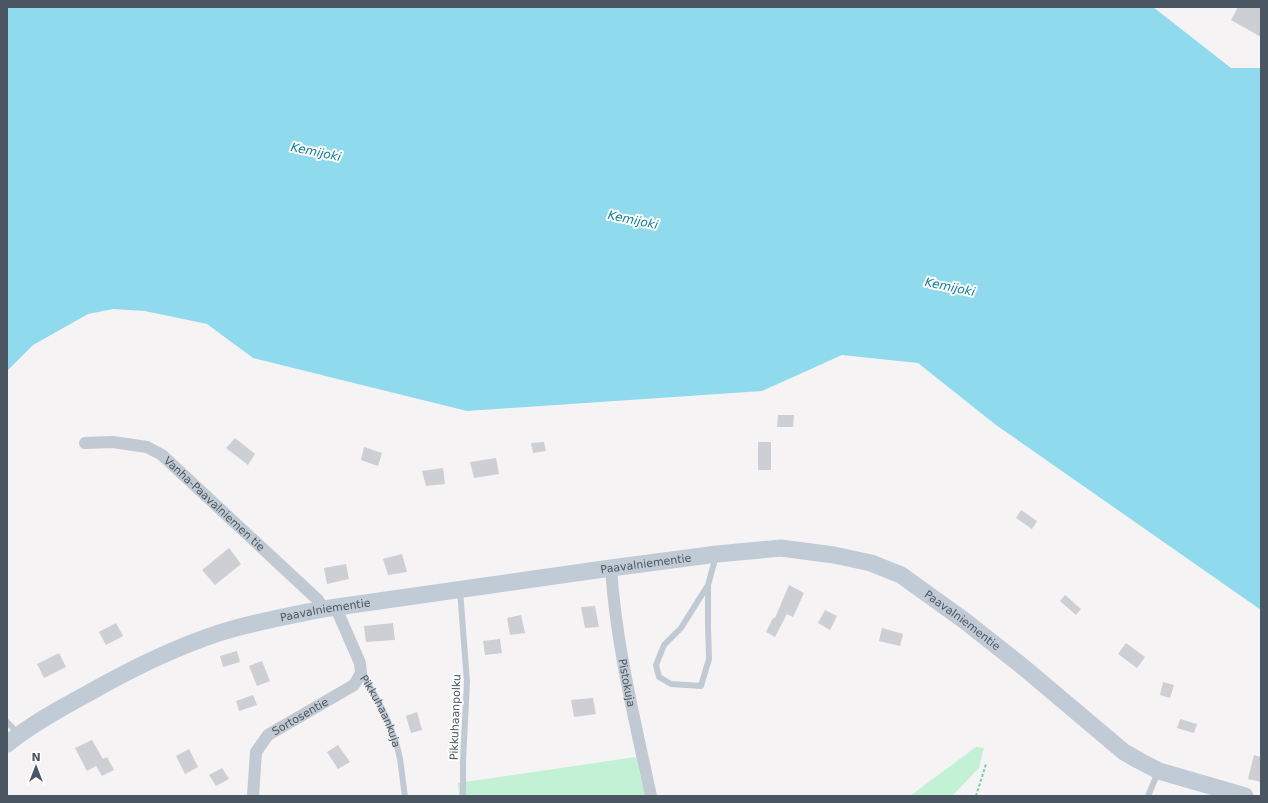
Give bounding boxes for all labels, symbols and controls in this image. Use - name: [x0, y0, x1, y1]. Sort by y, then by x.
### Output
- water label: Kemijoki: [290, 140, 343, 164]
- water label: Kemijoki: [607, 208, 660, 232]
- water label: Kemijoki: [924, 275, 977, 299]
- street label: Vanha-Paavalniemen tie: [161, 454, 267, 554]
- street label: Paavalniementie: [600, 551, 692, 576]
- street label: Paavalniementie: [922, 588, 1003, 653]
- street label: Paavalniementie: [279, 596, 372, 624]
- street label: Pistokuja: [616, 658, 638, 708]
- street label: Pikkuhaankuja: [357, 672, 403, 749]
- street label: Pikkuhaanpolku: [448, 674, 463, 760]
- street label: Sortosentie: [270, 695, 331, 738]
- north arrow: [16, 747, 56, 787]
- text: N: [31, 751, 41, 764]

